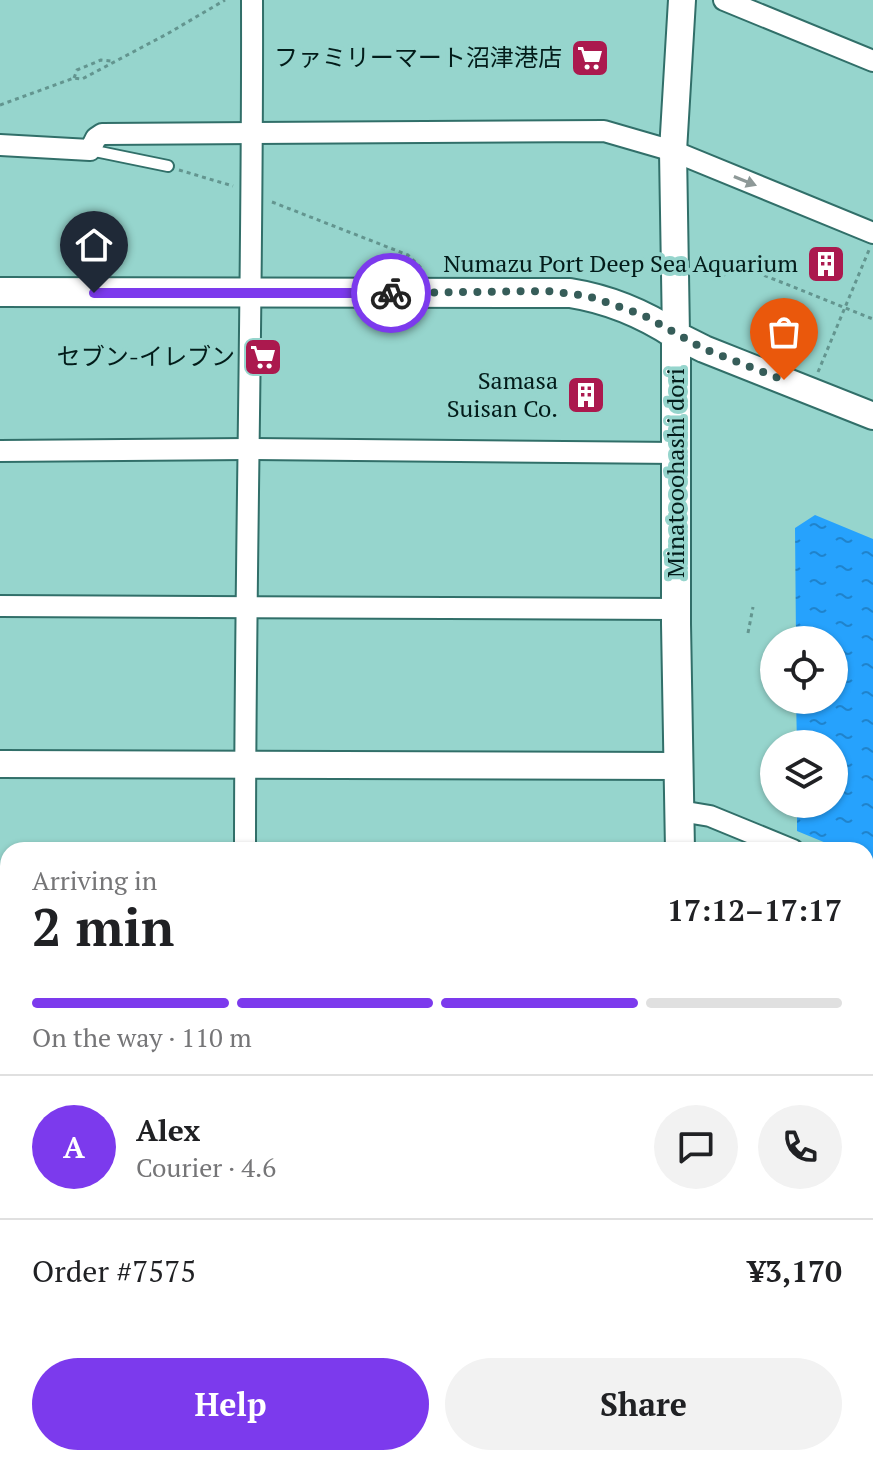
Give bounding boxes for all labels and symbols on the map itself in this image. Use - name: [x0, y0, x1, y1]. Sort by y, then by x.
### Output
- supermarket icon: ファミリーマート沼津港店: [569, 37, 611, 79]
- place label: ファミリーマート沼津港店: [274, 41, 562, 73]
- one-way arrow: [734, 174, 757, 187]
- pin: [60, 211, 128, 293]
- building icon: Numazu Port Deep Sea Aquarium: [805, 243, 847, 285]
- place label: Numazu Port Deep Sea Aquarium: [443, 247, 798, 279]
- courier: [351, 253, 431, 333]
- pin: [750, 298, 818, 380]
- supermarket icon: セブン-イレブン: [242, 336, 284, 378]
- place label: セブン-イレブン: [57, 340, 235, 372]
- place label: Samasa Suisan Co.: [447, 364, 558, 424]
- street label: Minatooohashi dori: [659, 368, 691, 578]
- building icon: Samasa Suisan Co.: [565, 374, 607, 416]

